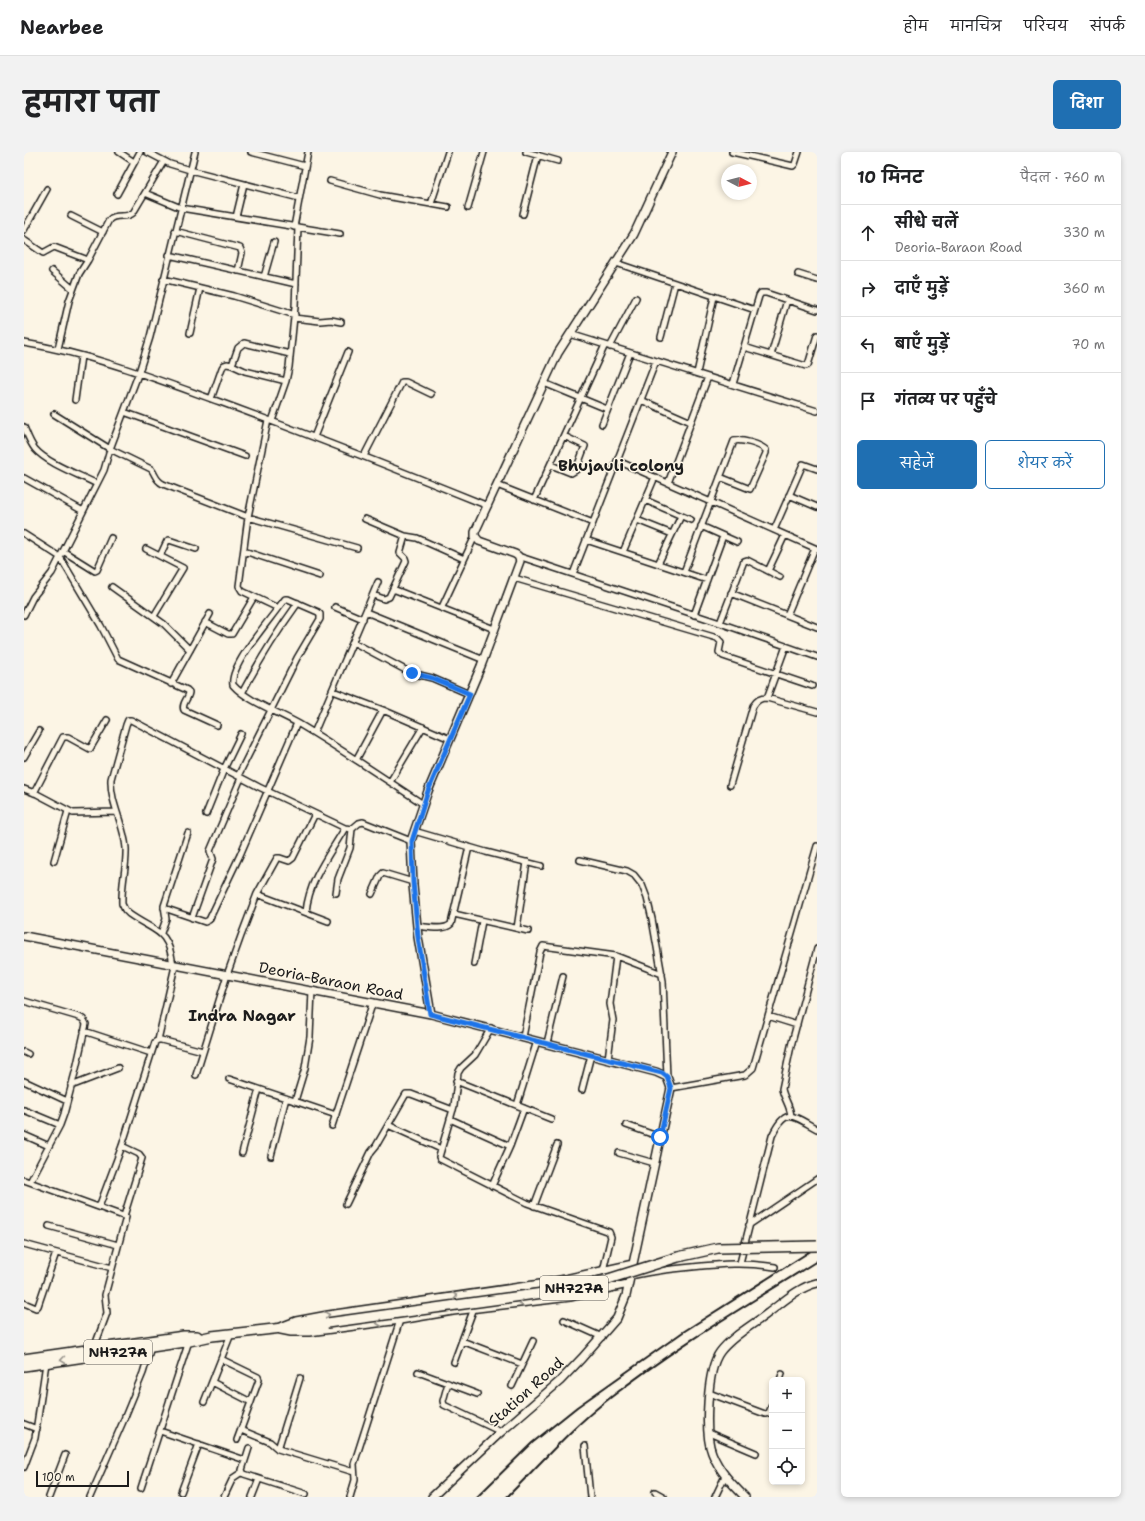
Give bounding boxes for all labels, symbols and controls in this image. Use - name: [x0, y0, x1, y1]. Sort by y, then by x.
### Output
- text: Nearbee: [20, 15, 104, 40]
- text: होम: [904, 17, 928, 35]
- text: मानचित्र: [950, 17, 1002, 35]
- text: परिचय: [1024, 17, 1068, 35]
- text: संपर्क: [1090, 17, 1125, 35]
- button: दिशा: [1053, 80, 1121, 129]
- text: हमारा पता: [24, 83, 158, 121]
- north arrow: [721, 164, 757, 200]
- text: 10 मिनट: [857, 166, 923, 188]
- text: पैदल · 760 m: [1020, 169, 1105, 186]
- text: सीधे चलें: [895, 213, 958, 233]
- icon: ahead: [857, 222, 879, 244]
- text: 330 m: [1063, 224, 1105, 241]
- text: Deoria-Baraon Road: [895, 239, 1022, 256]
- icon: right: [857, 278, 879, 300]
- text: दाएँ मुड़ें: [895, 278, 949, 298]
- text: 360 m: [1063, 280, 1105, 297]
- icon: left: [857, 334, 879, 356]
- text: बाएँ मुड़ें: [895, 334, 949, 354]
- text: 70 m: [1071, 336, 1105, 353]
- icon: arrive: [857, 390, 879, 412]
- text: गंतव्य पर पहुँचे: [895, 390, 997, 410]
- button: सहेजें: [857, 440, 977, 489]
- button: शेयर करें: [985, 440, 1105, 489]
- district label: Bhujauli colony: [558, 455, 684, 476]
- route end: [403, 664, 421, 682]
- street label: Deoria-Baraon Road: [257, 957, 405, 1005]
- district label: Indra Nagar: [188, 1005, 296, 1026]
- route start: [651, 1128, 669, 1146]
- road number: NH727A: [540, 1276, 608, 1300]
- one-way arrow: [452, 1292, 458, 1301]
- one-way arrow: [518, 1298, 524, 1307]
- one-way arrow: [323, 1311, 330, 1320]
- one-way arrow: [376, 1318, 382, 1327]
- road number: NH727A: [84, 1340, 152, 1364]
- street label: Station Road: [484, 1353, 568, 1431]
- one-way arrow: [60, 1355, 66, 1364]
- map controls: [769, 1377, 805, 1485]
- button: +: [769, 1377, 805, 1413]
- button: −: [769, 1413, 805, 1449]
- button: locate: [769, 1449, 805, 1485]
- scale bar: [36, 1469, 129, 1488]
- text: 100 m: [42, 1470, 75, 1485]

